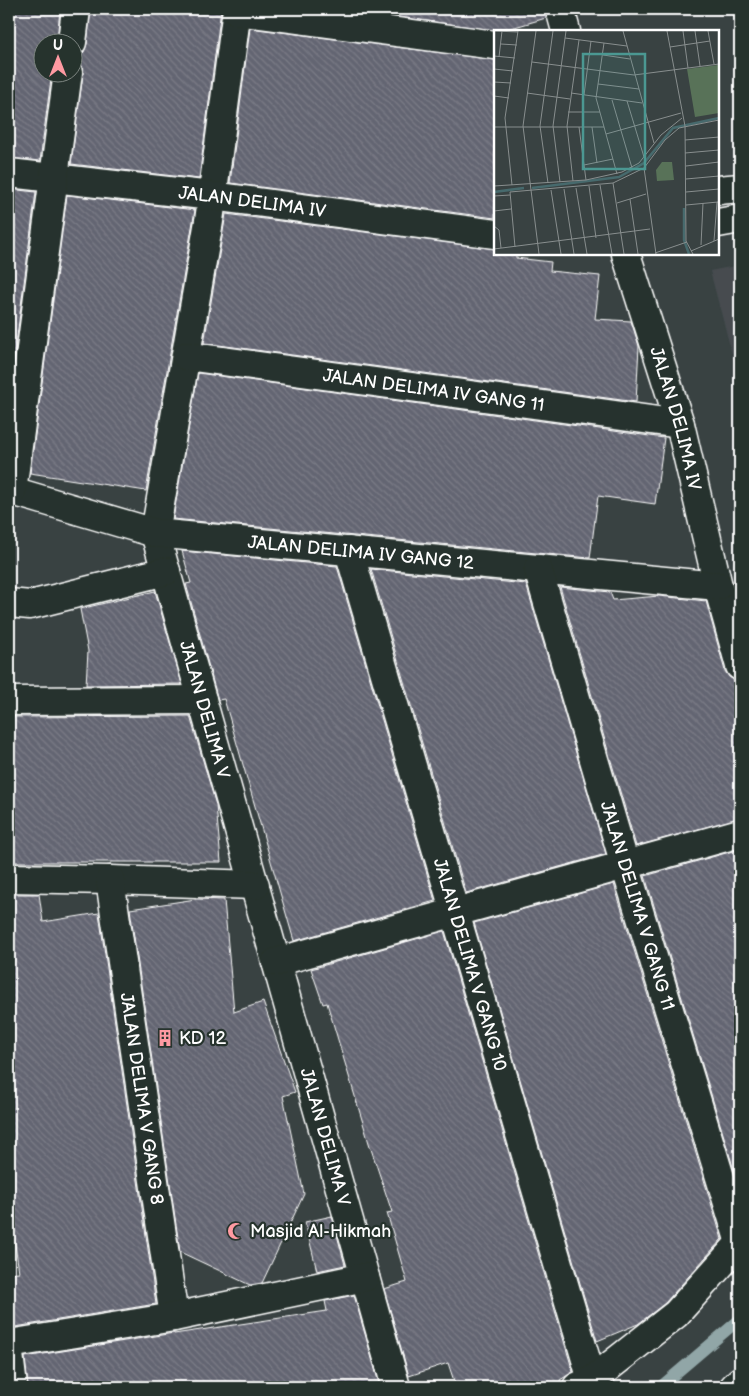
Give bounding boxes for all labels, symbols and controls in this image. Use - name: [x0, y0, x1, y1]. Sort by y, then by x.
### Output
- inset map: [494, 30, 719, 255]
- north arrow: [32, 32, 82, 82]
- text: U: [53, 37, 63, 54]
- street label: JALAN DELIMA IV: [177, 182, 327, 222]
- street label: JALAN DELIMA IV: [645, 344, 705, 493]
- street label: JALAN DELIMA IV GANG 11: [321, 365, 546, 416]
- street label: JALAN DELIMA IV GANG 12: [247, 532, 475, 574]
- street label: JALAN DELIMA V: [175, 638, 234, 781]
- street label: JALAN DELIMA V GANG 11: [596, 799, 679, 1013]
- street label: JALAN DELIMA V GANG 10: [429, 856, 511, 1074]
- street label: JALAN DELIMA V GANG 8: [116, 991, 167, 1206]
- building icon: KD 12: [155, 1028, 175, 1048]
- place label: KD 12: [179, 1028, 227, 1049]
- street label: JALAN DELIMA V: [296, 1066, 354, 1208]
- mosque icon: Masjid Al-Hikmah: [226, 1221, 246, 1241]
- place label: Masjid Al-Hikmah: [250, 1221, 391, 1242]

